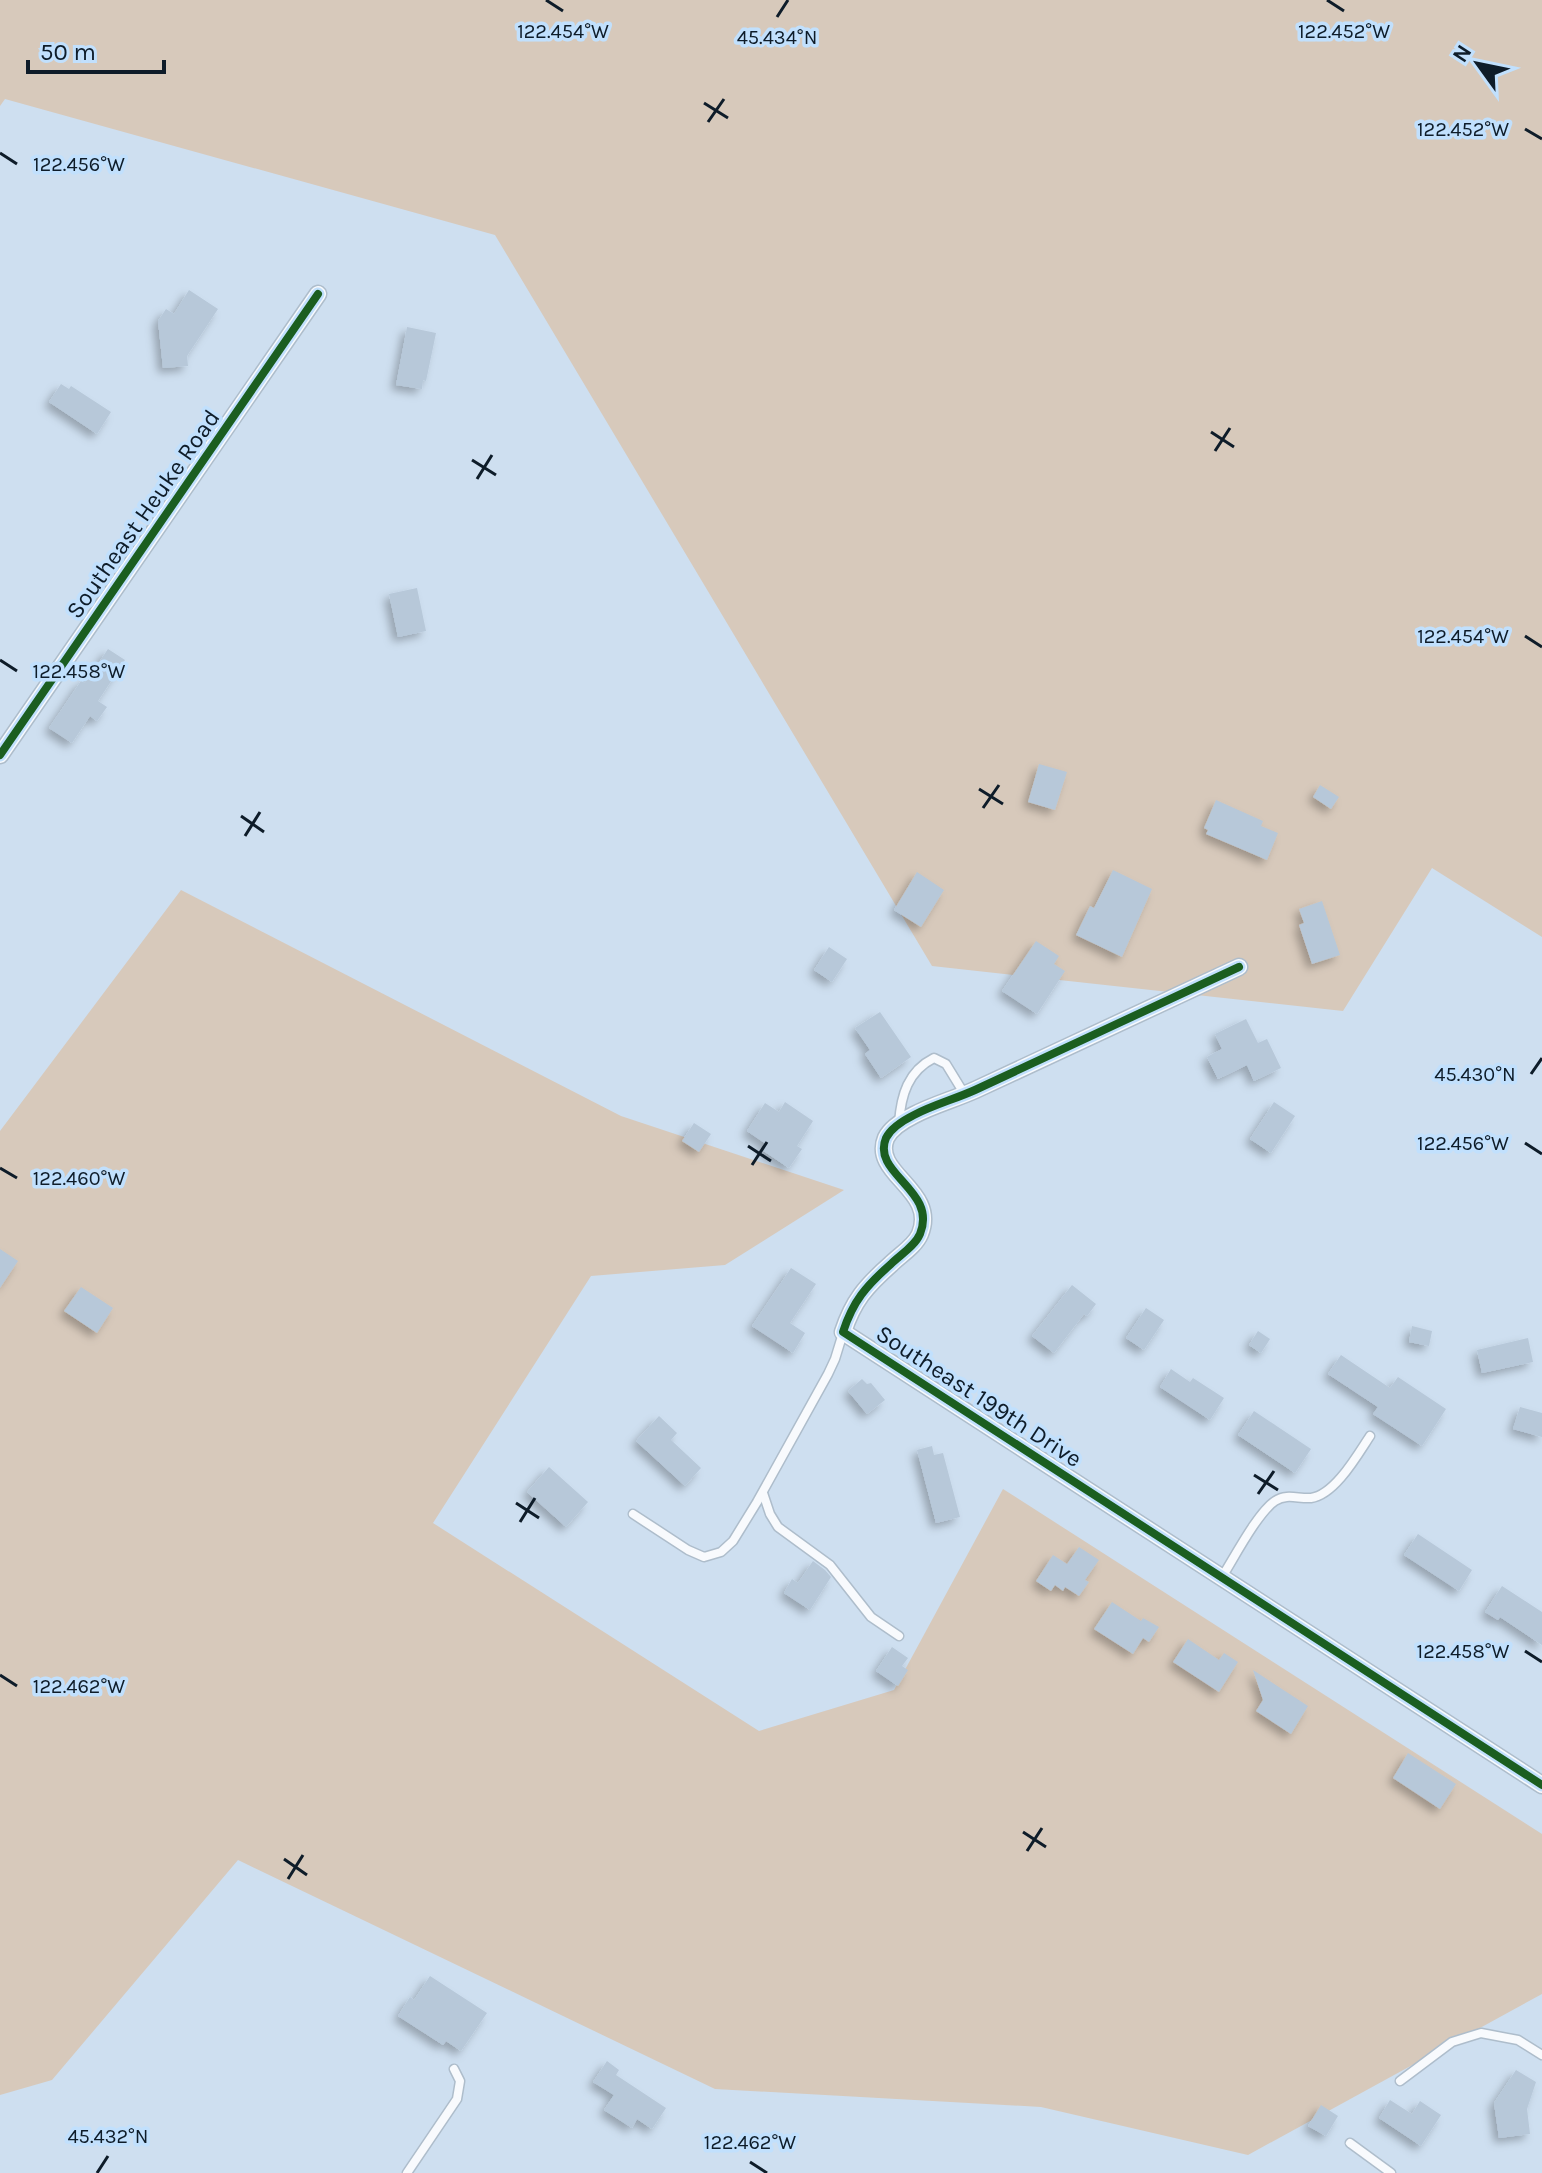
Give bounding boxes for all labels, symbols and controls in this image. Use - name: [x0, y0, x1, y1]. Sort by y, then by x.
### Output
- text: 122.454°W: [517, 20, 609, 43]
- text: 122.452°W: [1298, 20, 1390, 43]
- scale bar: [28, 24, 164, 74]
- north arrow: [1438, 24, 1518, 104]
- text: 45.434°N: [737, 26, 817, 49]
- text: 50 m: [40, 38, 96, 66]
- text: N: [1447, 40, 1477, 67]
- text: 122.452°W: [1417, 118, 1509, 141]
- text: 122.456°W: [33, 153, 125, 176]
- street label: Southeast Heuke Road: [60, 404, 226, 624]
- text: 122.454°W: [1417, 625, 1509, 648]
- text: 122.458°W: [33, 660, 126, 683]
- text: 45.430°N: [1434, 1063, 1516, 1086]
- text: 122.456°W: [1417, 1132, 1509, 1155]
- text: 122.460°W: [33, 1167, 125, 1190]
- street label: Southeast 199th Drive: [871, 1319, 1087, 1473]
- text: 122.458°W: [1417, 1640, 1510, 1663]
- text: 122.462°W: [33, 1675, 125, 1698]
- text: 45.432°N: [67, 2125, 149, 2148]
- text: 122.462°W: [704, 2131, 796, 2154]

